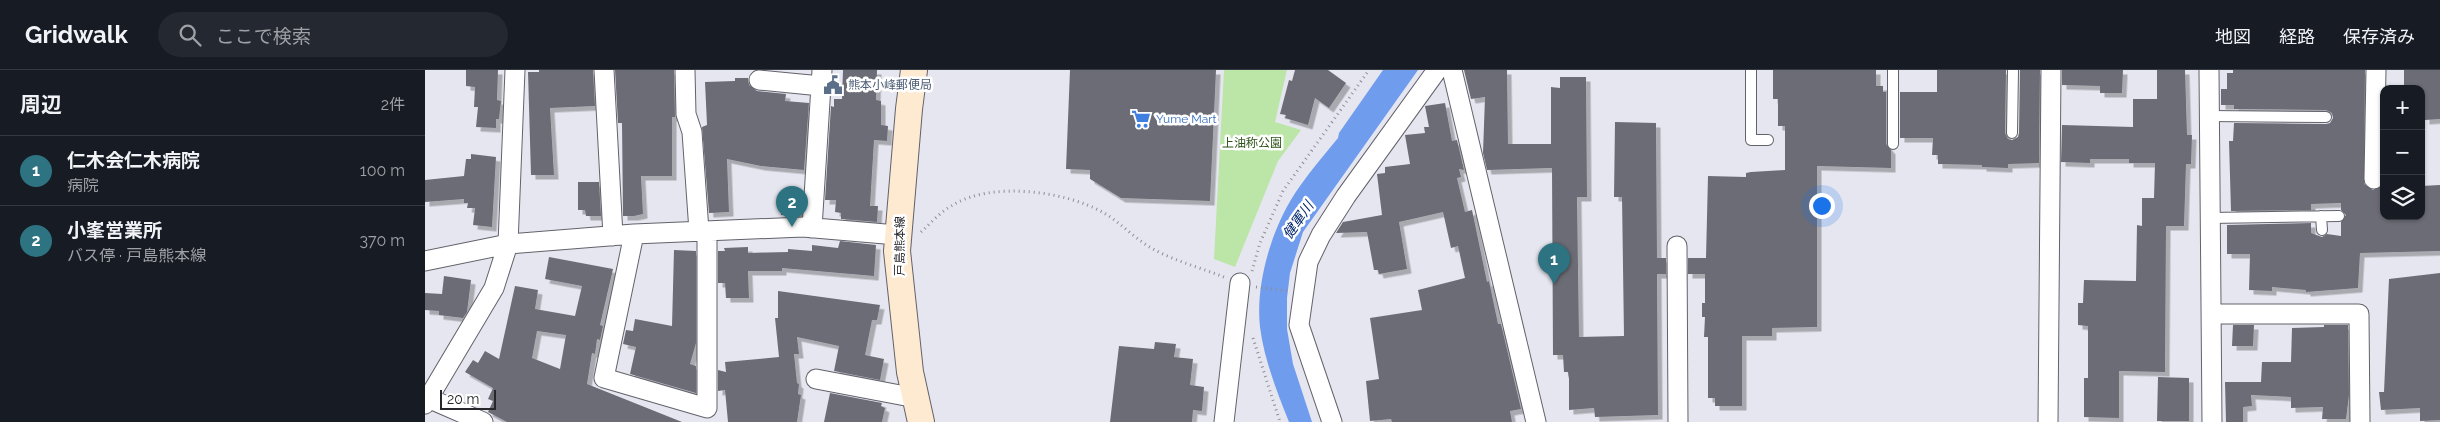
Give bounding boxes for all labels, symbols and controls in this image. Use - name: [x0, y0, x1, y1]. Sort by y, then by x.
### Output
- search box: [158, 12, 508, 57]
- text: Gridwalk: [25, 20, 128, 49]
- icon: search: [176, 21, 204, 49]
- text: ここで検索: [216, 25, 311, 47]
- text: 地図: [2215, 26, 2251, 47]
- text: 経路: [2279, 26, 2315, 47]
- text: 保存済み: [2343, 26, 2415, 47]
- public building icon: 熊本小峰郵便局: [822, 74, 844, 96]
- place label: 熊本小峰郵便局: [848, 78, 932, 92]
- map controls: [2380, 85, 2425, 220]
- button: +: [2380, 85, 2425, 130]
- text: 周辺: [20, 92, 62, 117]
- text: 2件: [381, 95, 405, 114]
- supermarket icon: Yume Mart: [1130, 108, 1152, 130]
- place label: Yume Mart: [1156, 112, 1217, 126]
- button: −: [2380, 130, 2425, 175]
- park label: 上油称公園: [1222, 136, 1282, 150]
- text: 仁木会仁木病院: [67, 149, 200, 171]
- text: 1: [32, 161, 40, 180]
- text: 100 m: [360, 161, 405, 180]
- button: layers: [2380, 175, 2425, 220]
- text: 病院: [67, 176, 99, 195]
- pin: 2: [776, 186, 808, 227]
- your location: [1809, 193, 1835, 219]
- water label: 健軍川: [1279, 197, 1318, 242]
- street label: 戸島熊本線: [893, 216, 907, 276]
- text: 小峯営業所: [67, 219, 162, 241]
- text: 2: [31, 231, 41, 250]
- text: 370 m: [359, 231, 405, 250]
- pin: 1: [1538, 243, 1570, 284]
- text: バス停 · 戸島熊本線: [67, 246, 206, 265]
- scale bar: [440, 387, 496, 410]
- text: 20 m: [447, 391, 479, 407]

